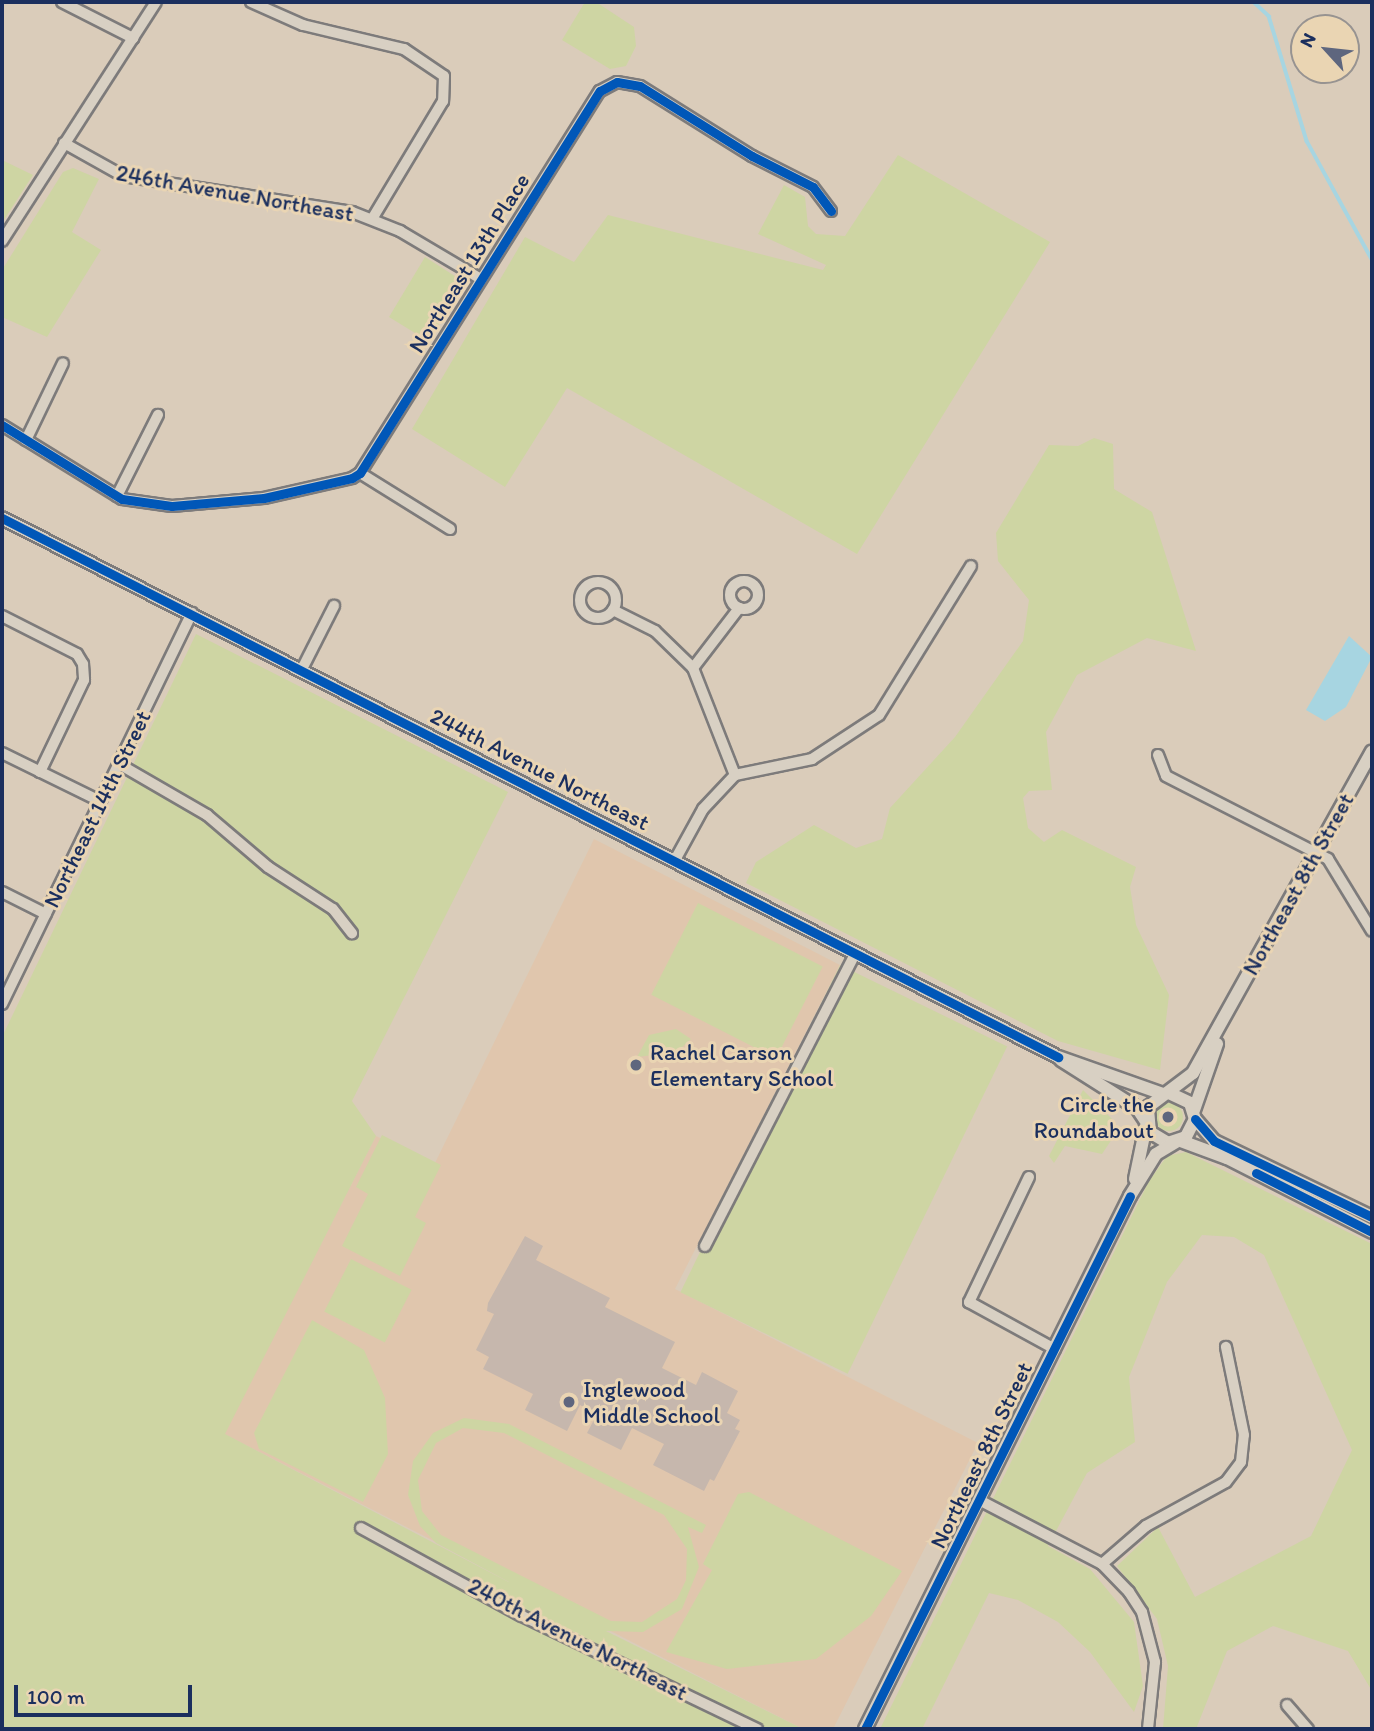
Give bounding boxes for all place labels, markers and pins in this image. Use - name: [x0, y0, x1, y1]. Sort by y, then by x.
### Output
- place label: Rachel Carson Elementary School: [650, 1038, 833, 1092]
- marker: Rachel Carson Elementary School: [628, 1057, 644, 1073]
- place label: Circle the Roundabout: [1034, 1090, 1154, 1144]
- marker: Circle the Roundabout: [1160, 1109, 1176, 1125]
- place label: Inglewood Middle School: [583, 1375, 720, 1429]
- marker: Inglewood Middle School: [561, 1394, 577, 1410]

